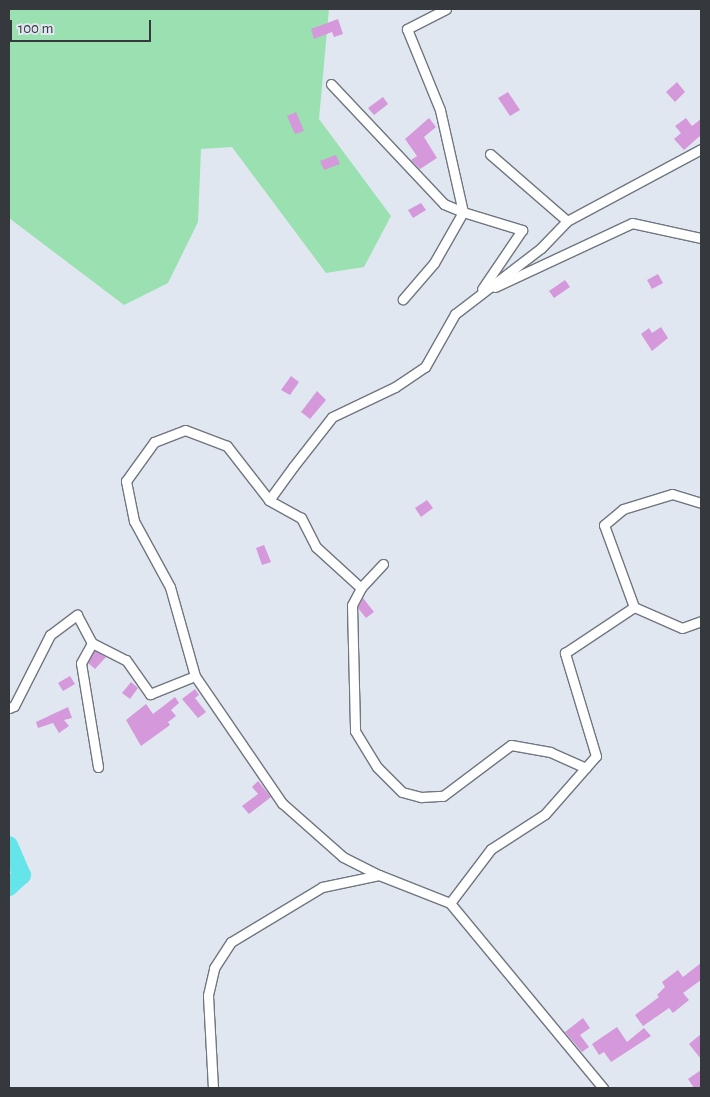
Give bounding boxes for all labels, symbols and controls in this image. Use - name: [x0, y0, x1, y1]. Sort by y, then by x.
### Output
- scale bar: [12, 10, 154, 42]
- text: 100 m: [18, 21, 53, 36]

